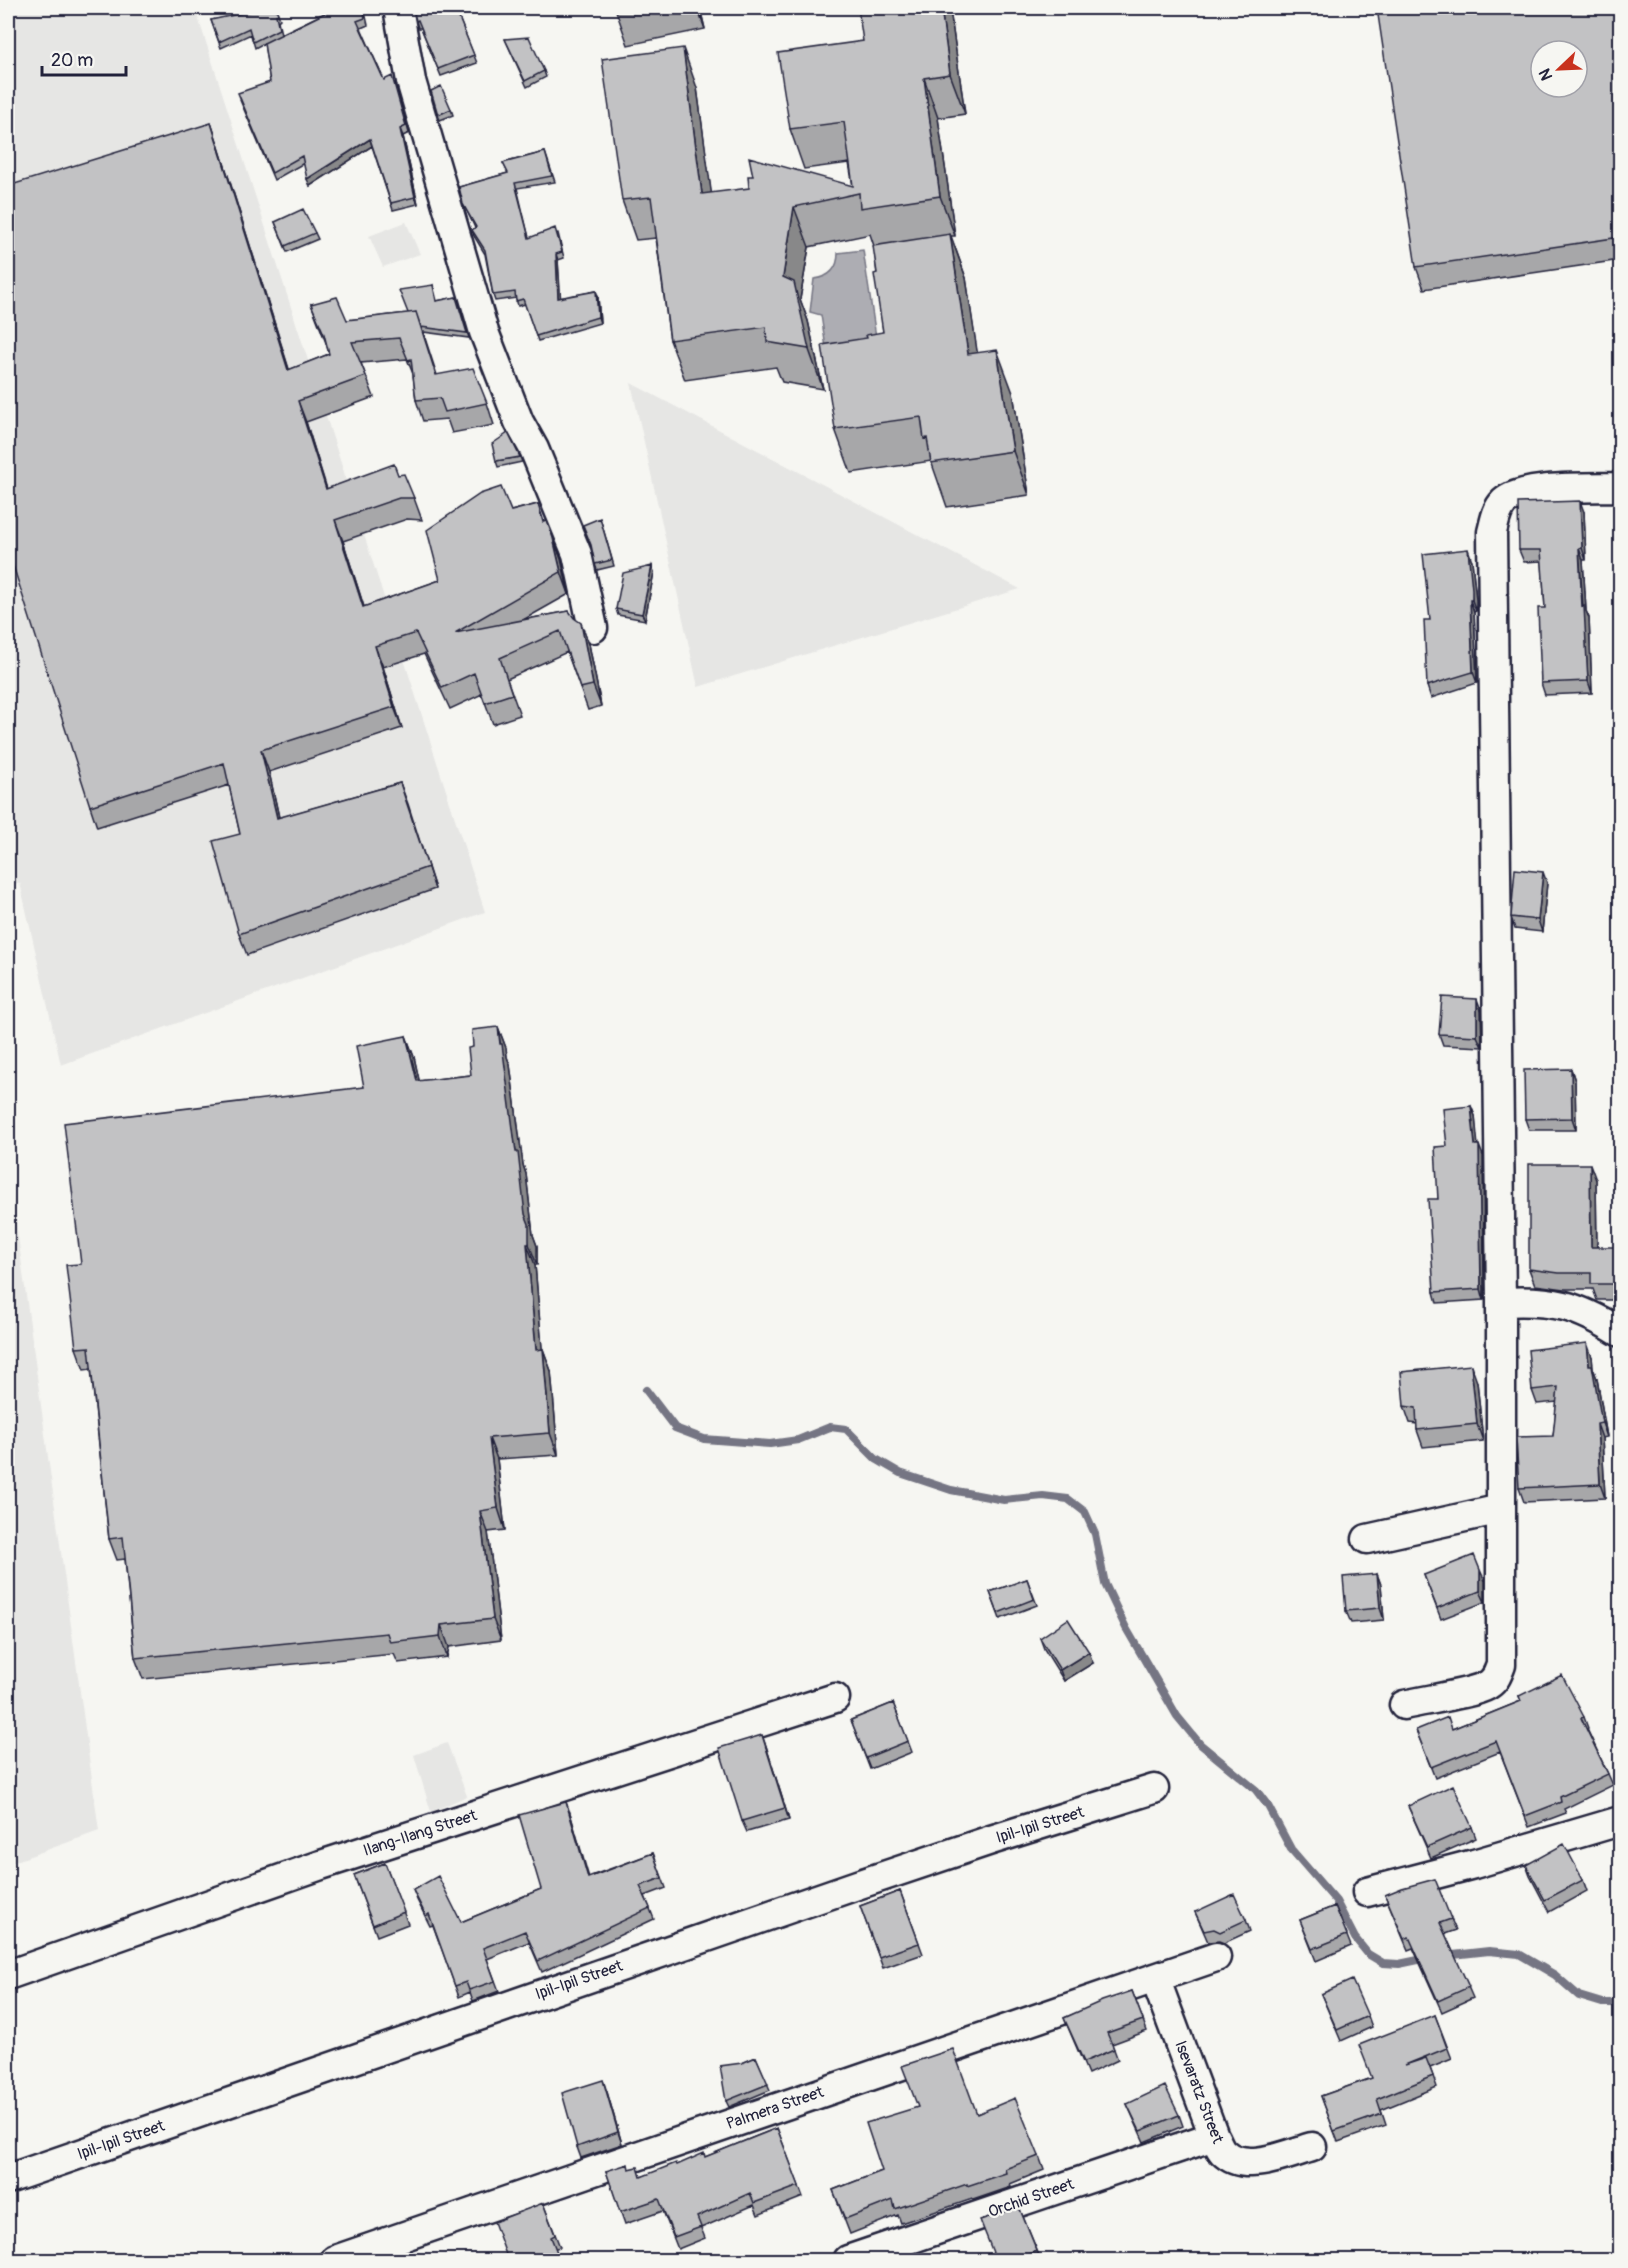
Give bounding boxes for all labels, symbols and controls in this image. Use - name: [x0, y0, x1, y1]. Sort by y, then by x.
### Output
- scale bar: [42, 39, 126, 77]
- north arrow: [1529, 39, 1589, 99]
- text: 20 m: [51, 49, 93, 72]
- text: N: [1535, 65, 1557, 83]
- street label: Ipil-Ipil Street: [994, 1802, 1087, 1848]
- street label: Ilang-Ilang Street: [361, 1805, 480, 1861]
- street label: Ipil-Ipil Street: [533, 1956, 626, 2004]
- street label: Isevaratz Street: [1170, 2038, 1228, 2147]
- street label: Palmera Street: [724, 2082, 827, 2134]
- street label: Ipil-Ipil Street: [75, 2116, 168, 2164]
- street label: Orchid Street: [986, 2174, 1077, 2222]

